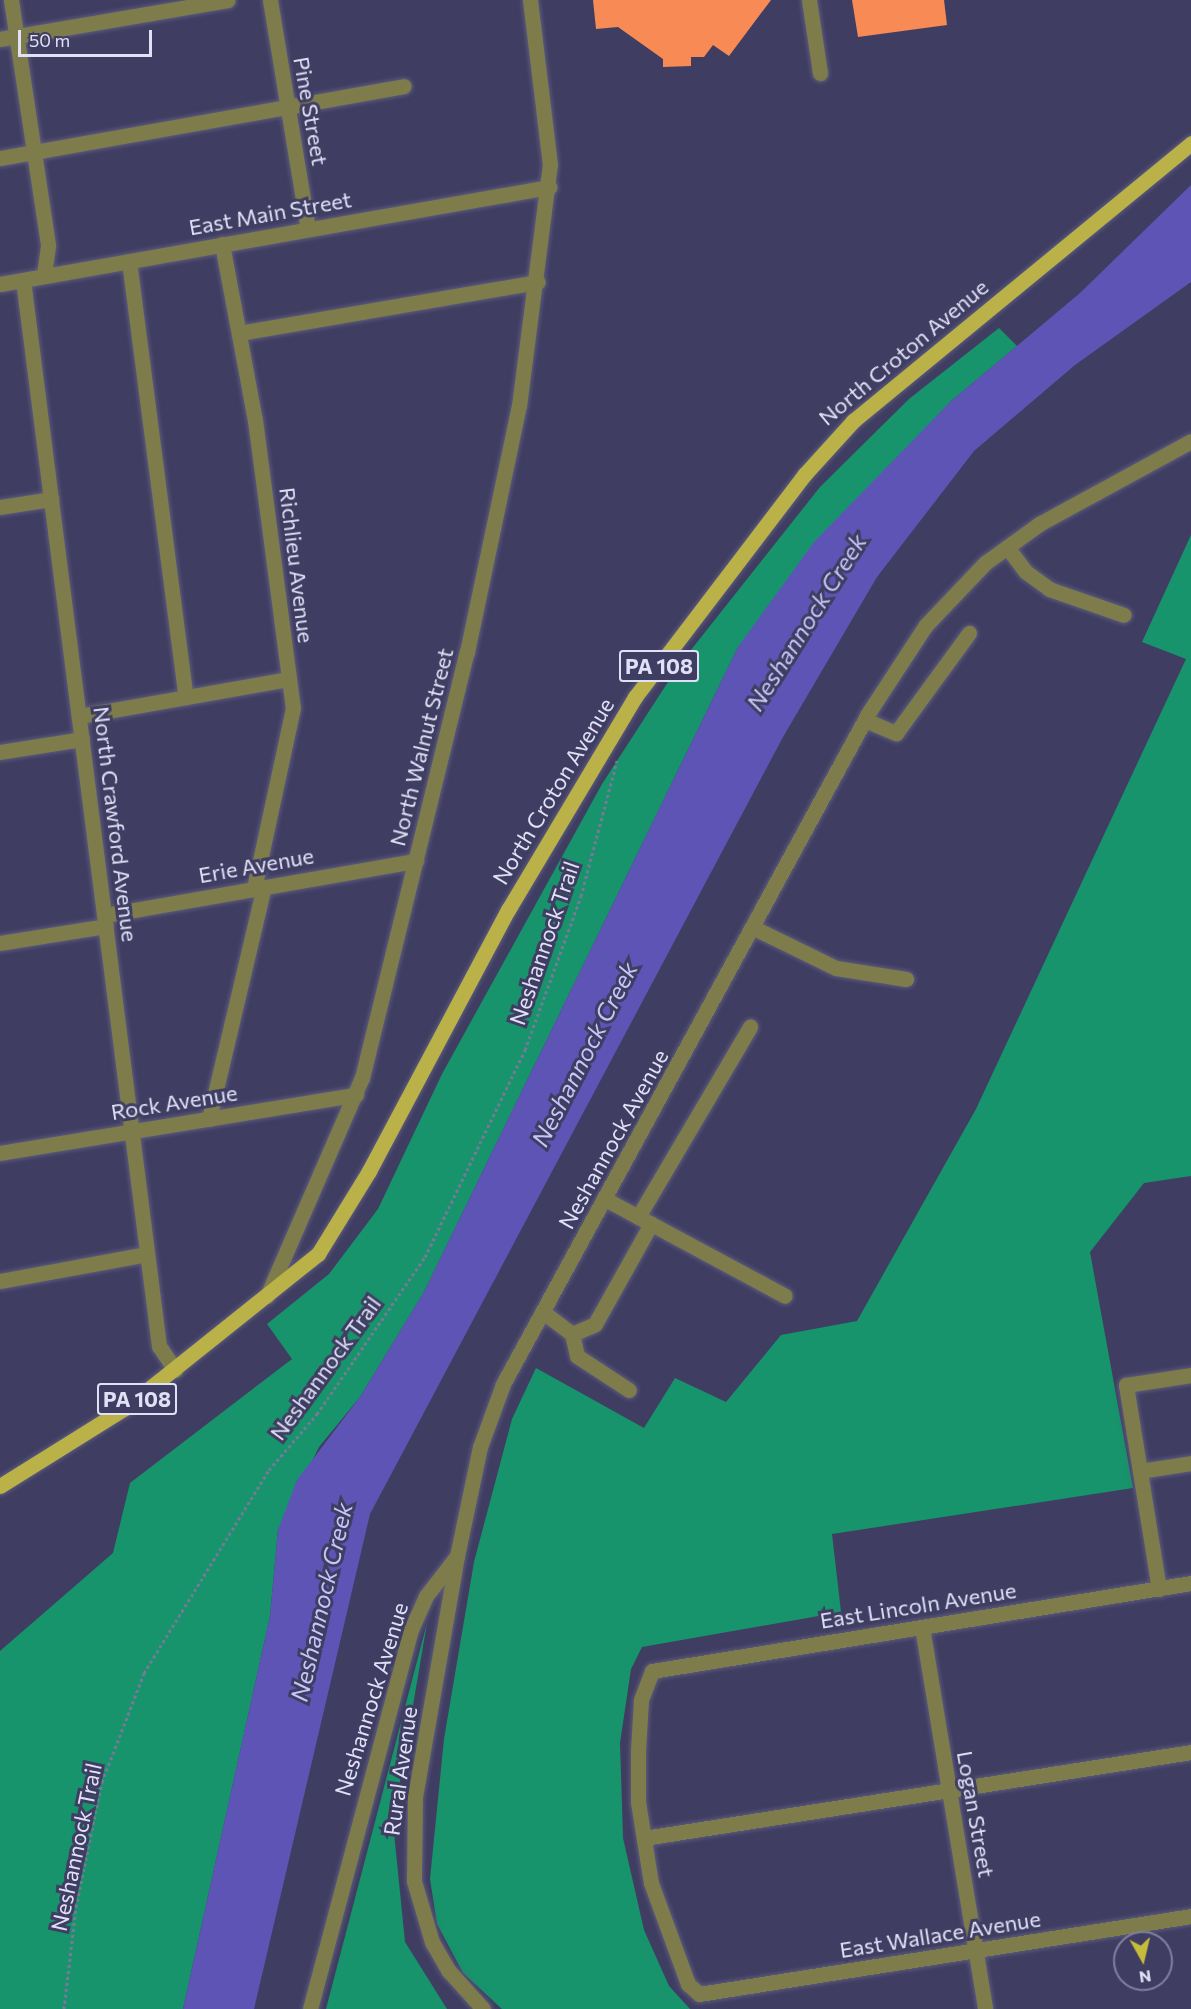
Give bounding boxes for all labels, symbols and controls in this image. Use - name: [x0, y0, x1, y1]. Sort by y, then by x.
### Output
- scale bar: [21, 18, 154, 56]
- text: 50 m: [29, 29, 70, 51]
- street label: Pine Street: [288, 55, 334, 167]
- street label: East Main Street: [187, 186, 353, 240]
- street label: North Croton Avenue: [813, 273, 993, 431]
- street label: Richlieu Avenue: [274, 486, 320, 644]
- water label: Neshannock Creek: [740, 528, 872, 716]
- street label: North Walnut Street: [384, 645, 458, 849]
- road number: PA 108: [618, 648, 700, 684]
- street label: North Croton Avenue: [487, 693, 619, 889]
- street label: North Crawford Avenue: [88, 705, 144, 943]
- street label: Erie Avenue: [196, 842, 316, 888]
- street label: Neshannock Trail: [504, 858, 584, 1028]
- water label: Neshannock Creek: [525, 957, 643, 1151]
- street label: Neshannock Avenue: [553, 1045, 673, 1233]
- street label: Rock Avenue: [109, 1079, 239, 1125]
- street label: Neshannock Trail: [264, 1291, 386, 1445]
- road number: PA 108: [96, 1381, 178, 1417]
- water label: Neshannock Creek: [284, 1500, 358, 1704]
- street label: East Lincoln Avenue: [818, 1576, 1018, 1634]
- street label: Neshannock Avenue: [329, 1599, 413, 1799]
- street label: Rural Avenue: [378, 1705, 422, 1837]
- street label: Logan Street: [952, 1749, 1000, 1879]
- street label: Neshannock Trail: [45, 1760, 107, 1934]
- street label: East Wallace Avenue: [838, 1905, 1042, 1963]
- north arrow: [1113, 1931, 1173, 1991]
- text: N: [1138, 1967, 1153, 1988]

